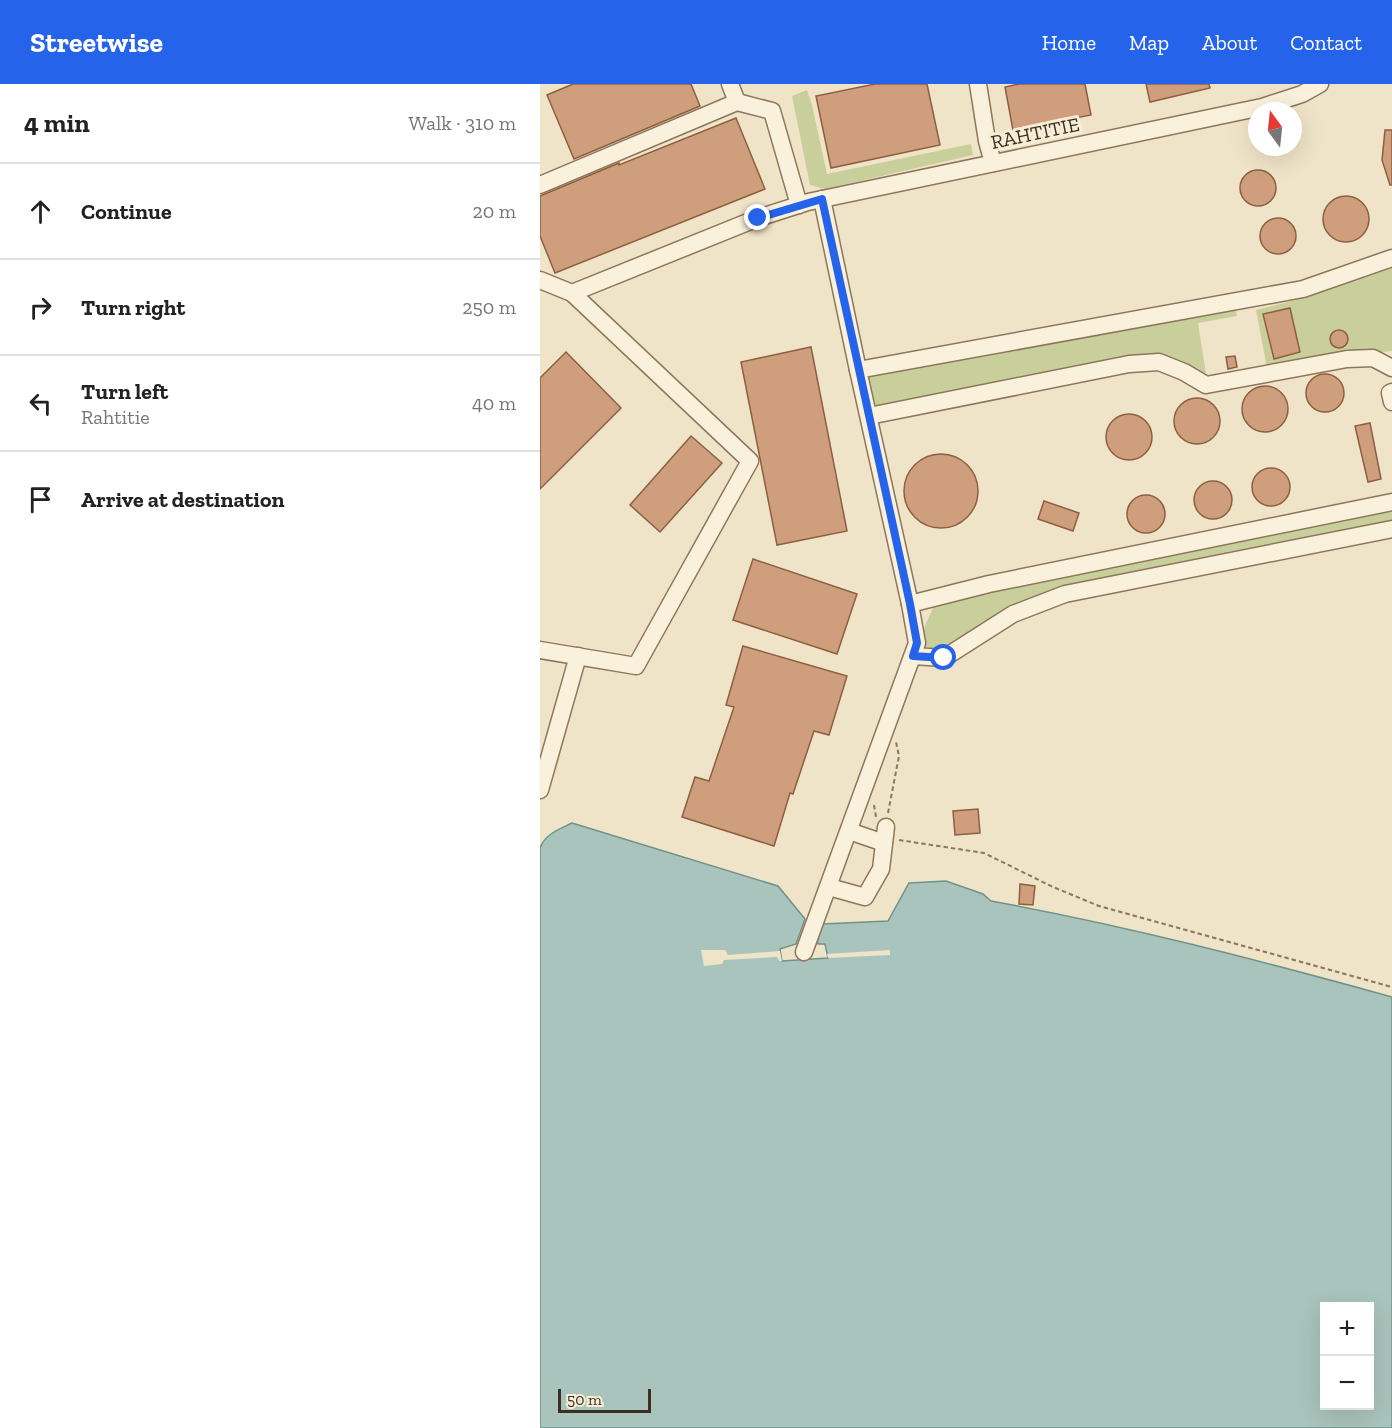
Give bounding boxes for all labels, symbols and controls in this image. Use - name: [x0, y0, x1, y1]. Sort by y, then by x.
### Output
- text: Streetwise: [30, 26, 163, 59]
- text: Home: [1042, 30, 1096, 55]
- text: Map: [1129, 30, 1169, 55]
- text: About: [1202, 30, 1257, 55]
- text: Contact: [1290, 30, 1362, 55]
- north arrow: [1248, 102, 1302, 156]
- text: 4 min: [24, 107, 90, 139]
- text: Walk · 310 m: [409, 111, 516, 135]
- street label: RAHTITIE: [989, 112, 1081, 154]
- icon: ahead: [24, 195, 57, 228]
- text: Continue: [81, 198, 172, 225]
- text: 20 m: [472, 199, 516, 223]
- route end: [744, 204, 770, 230]
- icon: right: [24, 291, 57, 324]
- text: Turn right: [81, 294, 185, 321]
- text: 250 m: [462, 295, 516, 319]
- text: Turn left: [81, 378, 168, 405]
- icon: left: [24, 387, 57, 420]
- text: 40 m: [472, 391, 516, 415]
- text: Rahtitie: [81, 405, 150, 429]
- icon: arrive: [24, 483, 57, 516]
- text: Arrive at destination: [81, 486, 284, 513]
- route start: [930, 644, 956, 670]
- map controls: [1320, 1302, 1374, 1410]
- button: +: [1320, 1302, 1374, 1356]
- button: −: [1320, 1356, 1374, 1410]
- scale bar: [558, 1386, 651, 1414]
- text: 50 m: [567, 1390, 602, 1409]

